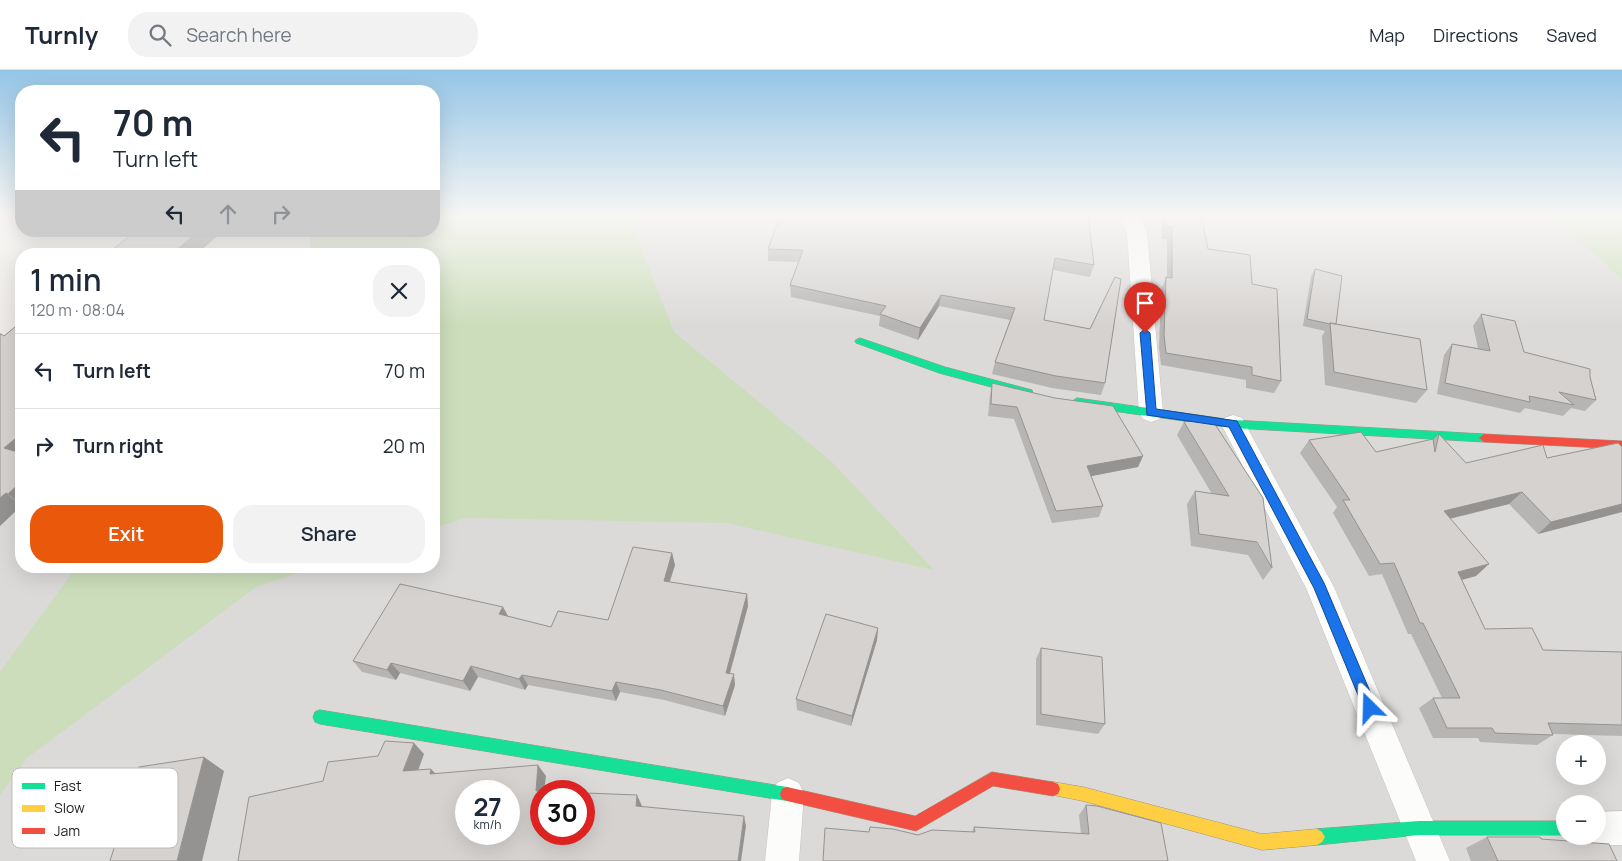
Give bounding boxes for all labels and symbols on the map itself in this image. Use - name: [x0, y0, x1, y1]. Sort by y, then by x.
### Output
- pin: [1124, 282, 1166, 333]
- position arrow: [1343, 681, 1395, 733]
- legend: [12, 768, 178, 848]
- text: Fast: [54, 776, 82, 795]
- speed limit sign: 30: [530, 780, 595, 845]
- text: Slow: [54, 798, 85, 817]
- text: Jam: [54, 821, 80, 840]

